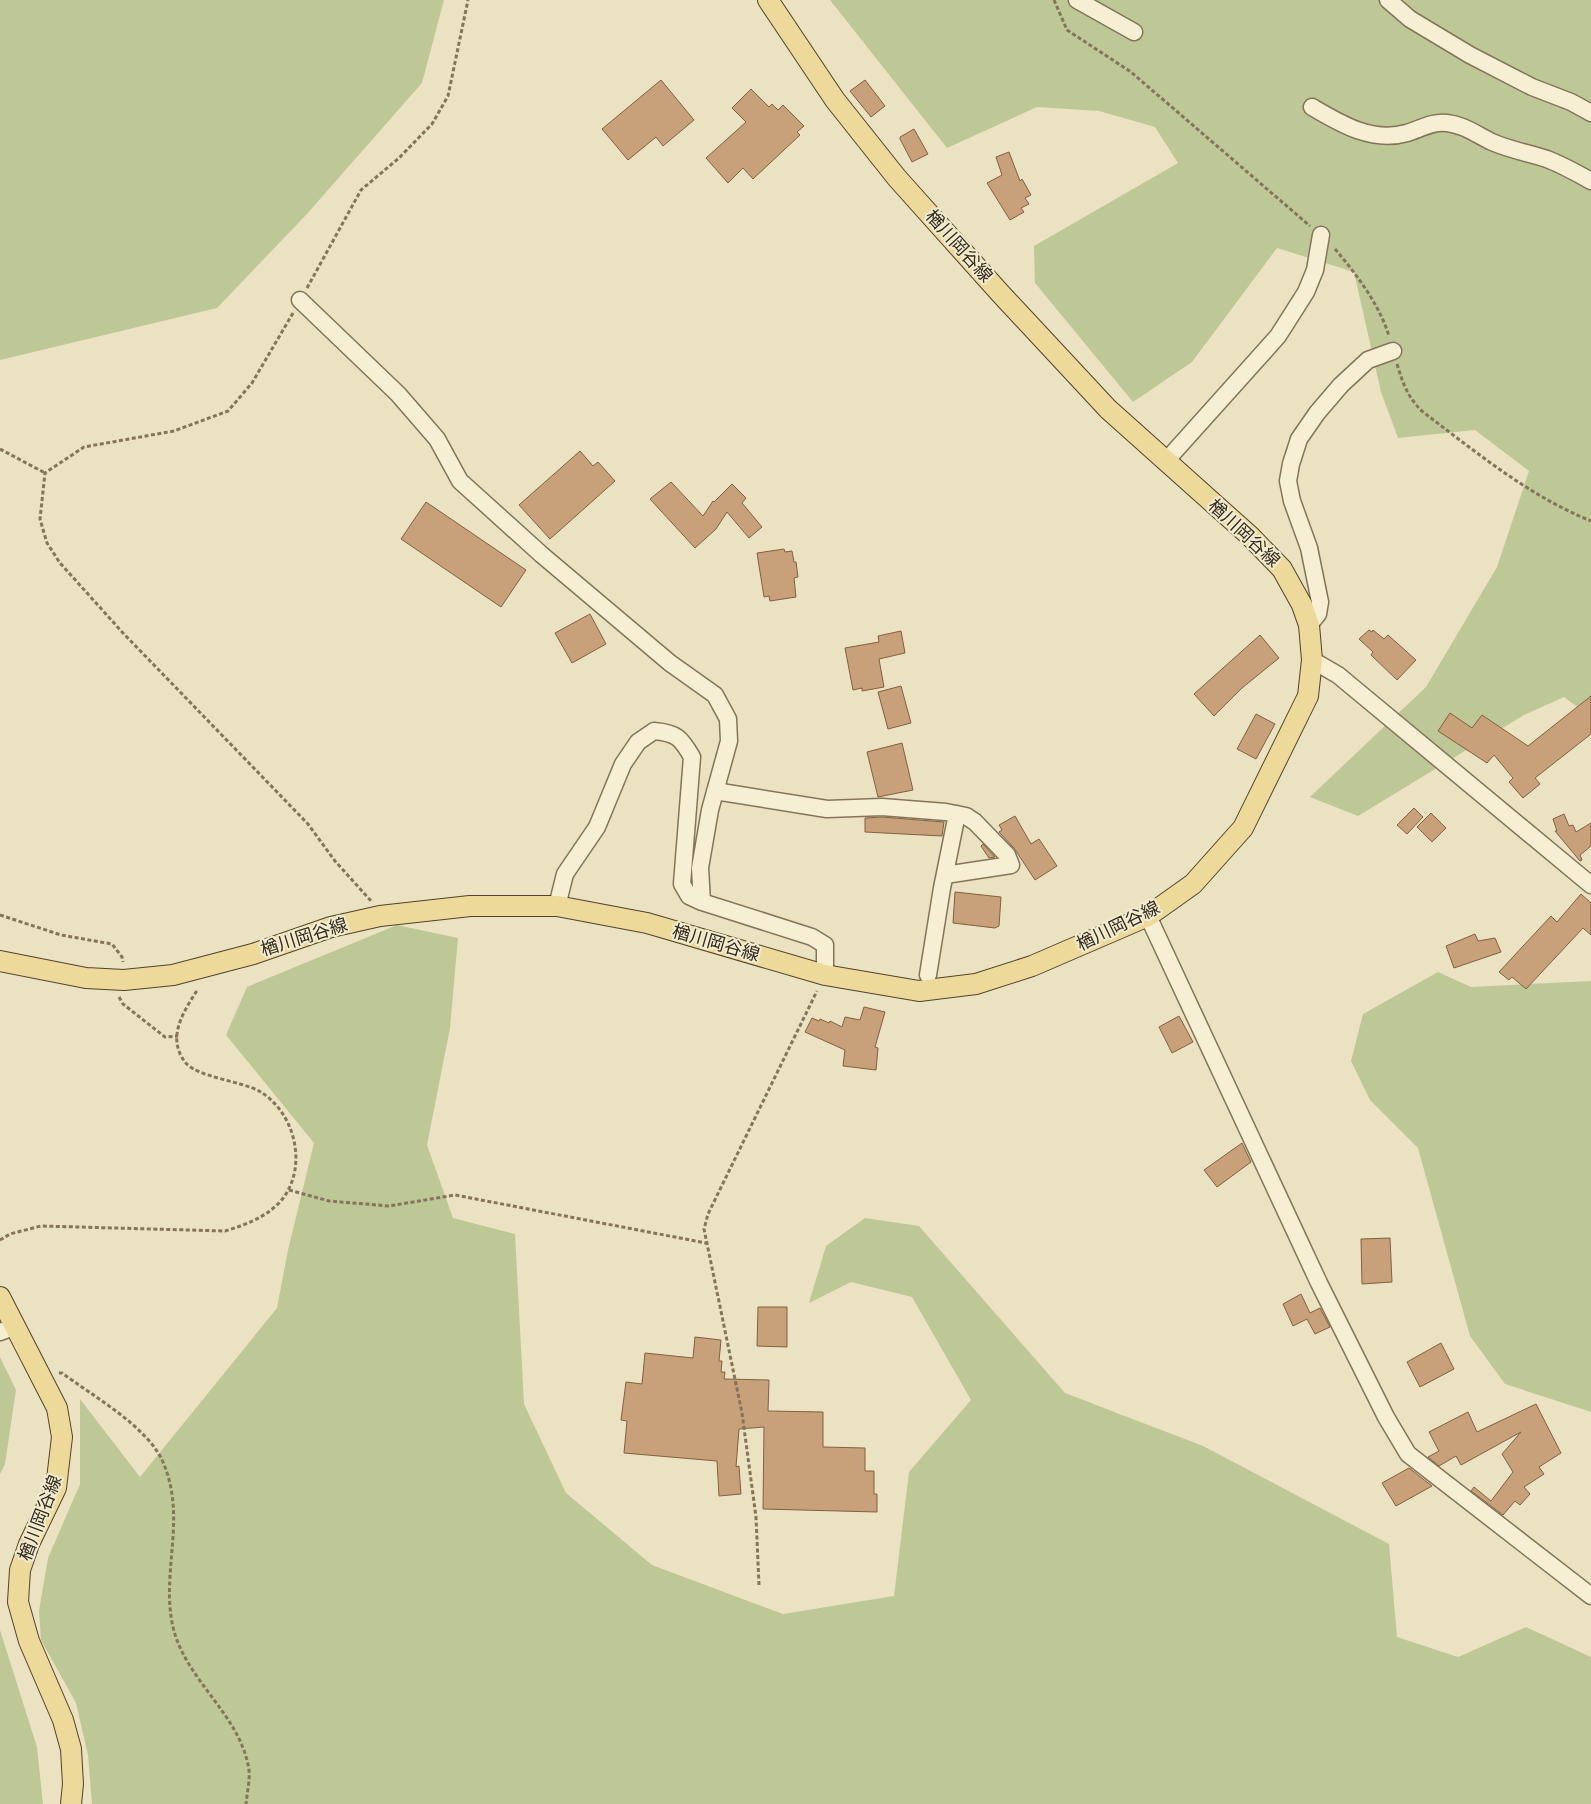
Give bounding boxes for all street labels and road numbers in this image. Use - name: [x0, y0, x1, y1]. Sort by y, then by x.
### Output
- street label: 楢川岡谷線: [920, 203, 1000, 287]
- street label: 楢川岡谷線: [1203, 491, 1287, 572]
- street label: 楢川岡谷線: [1071, 893, 1164, 957]
- street label: 楢川岡谷線: [257, 909, 351, 962]
- street label: 楢川岡谷線: [669, 916, 763, 967]
- street label: 楢川岡谷線: [10, 1471, 67, 1564]

